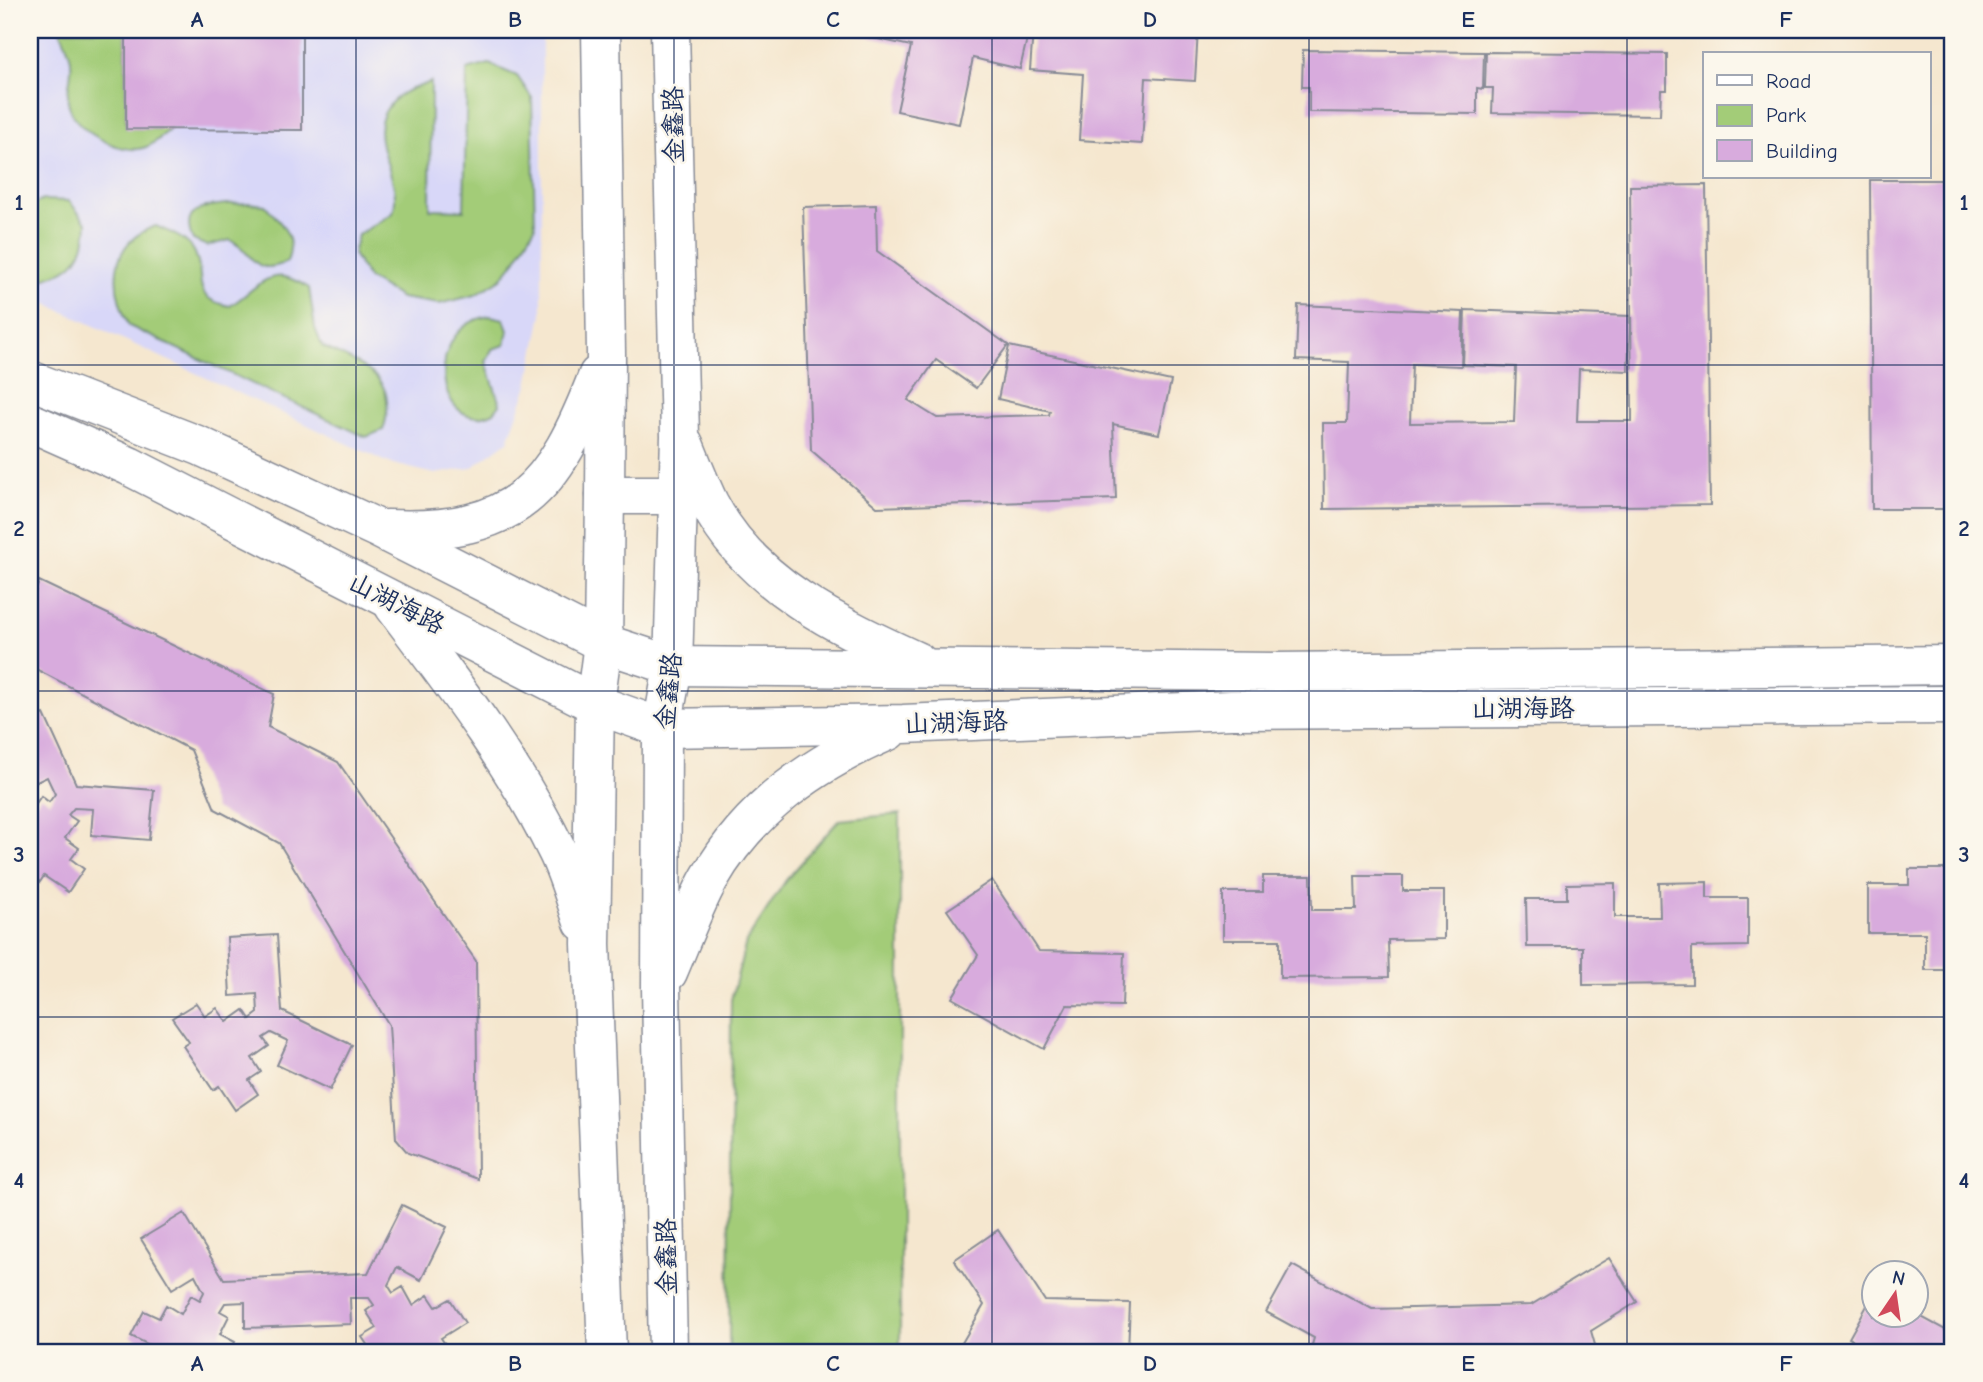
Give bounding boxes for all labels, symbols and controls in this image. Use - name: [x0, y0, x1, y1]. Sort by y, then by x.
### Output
- text: A: [191, 6, 204, 33]
- text: B: [508, 6, 522, 33]
- text: C: [826, 6, 840, 33]
- text: D: [1143, 6, 1157, 33]
- text: E: [1461, 6, 1475, 33]
- text: F: [1779, 6, 1793, 33]
- legend: [1703, 52, 1930, 178]
- text: Road: [1766, 69, 1811, 93]
- street label: 金鑫路: [658, 86, 690, 164]
- text: Park: [1766, 103, 1806, 127]
- text: Building: [1766, 139, 1838, 163]
- text: 1: [14, 189, 24, 216]
- text: 1: [1959, 189, 1969, 216]
- text: 2: [13, 515, 25, 542]
- text: 2: [1958, 515, 1970, 542]
- street label: 山湖海路: [343, 567, 450, 641]
- street label: 金鑫路: [650, 651, 688, 731]
- street label: 山湖海路: [1471, 694, 1575, 724]
- street label: 山湖海路: [904, 706, 1009, 740]
- text: 3: [13, 841, 25, 868]
- text: 3: [1958, 841, 1970, 868]
- text: 4: [14, 1167, 25, 1194]
- text: 4: [1959, 1167, 1970, 1194]
- street label: 金鑫路: [651, 1218, 683, 1296]
- north arrow: [1860, 1260, 1930, 1330]
- text: N: [1890, 1266, 1907, 1291]
- text: A: [191, 1350, 204, 1377]
- text: B: [508, 1350, 522, 1377]
- text: C: [826, 1350, 840, 1377]
- text: D: [1143, 1350, 1157, 1377]
- text: E: [1461, 1350, 1475, 1377]
- text: F: [1779, 1350, 1793, 1377]

